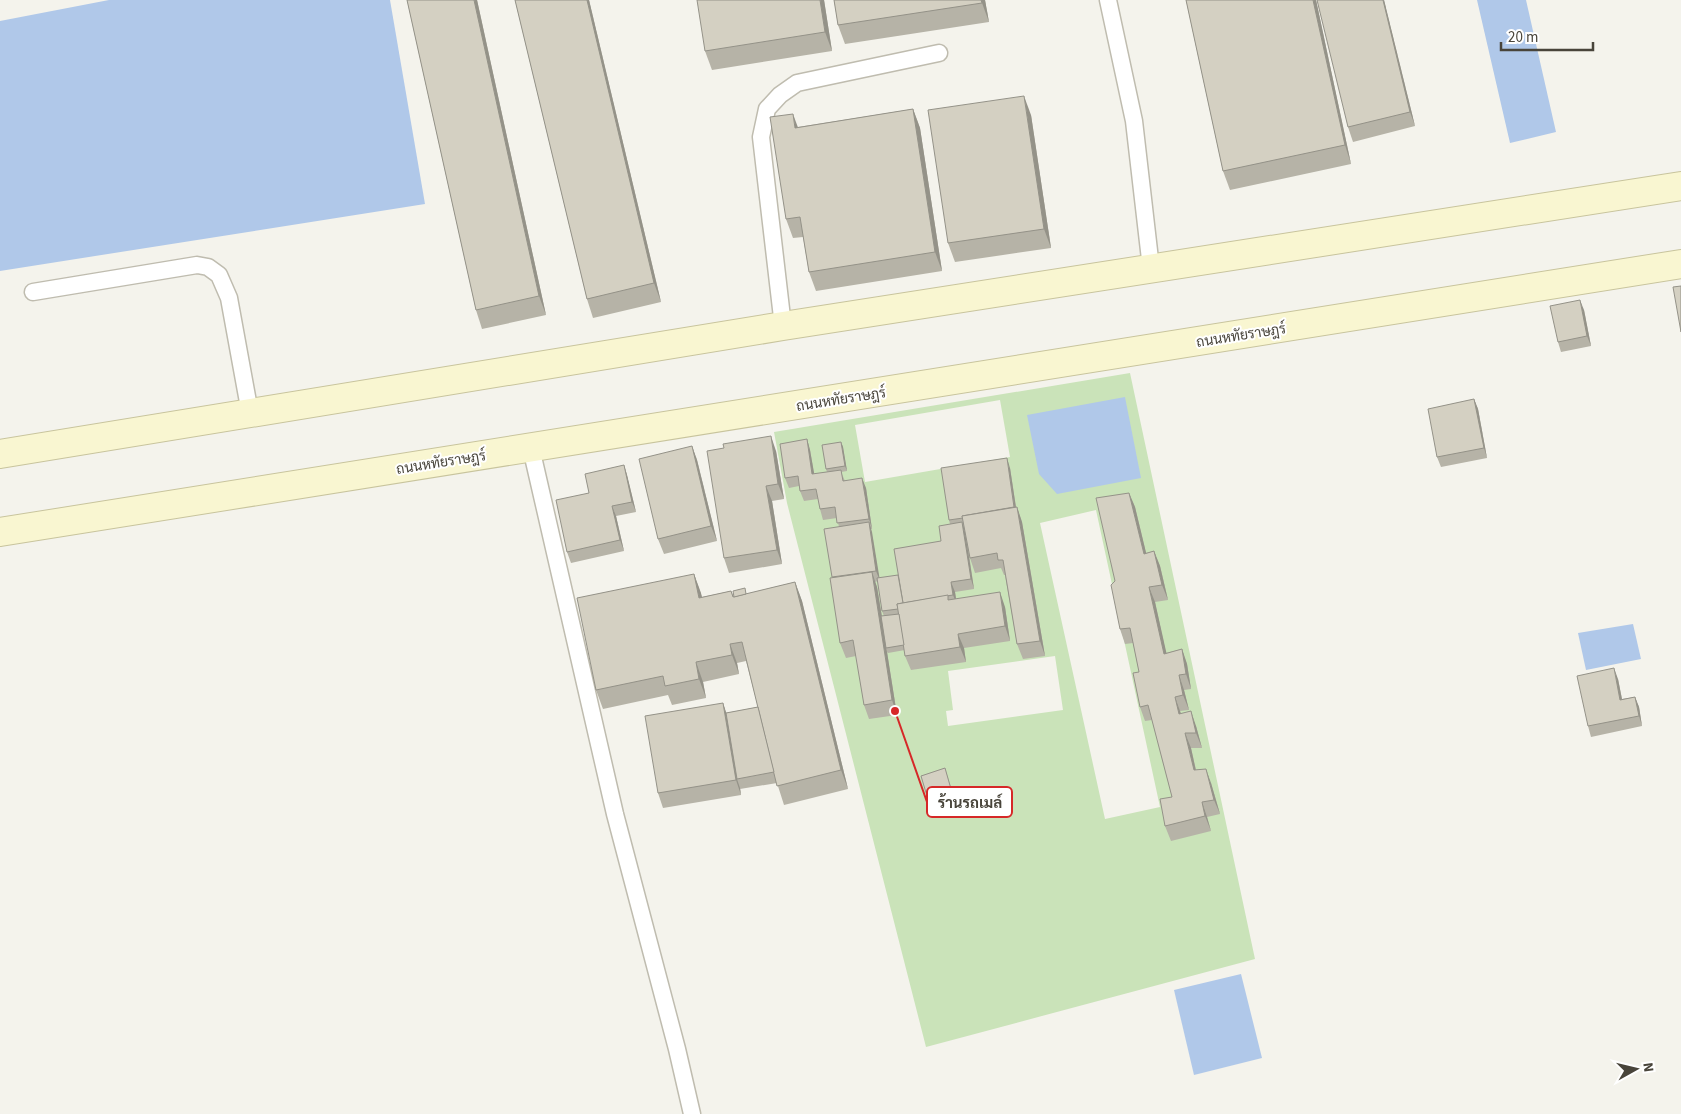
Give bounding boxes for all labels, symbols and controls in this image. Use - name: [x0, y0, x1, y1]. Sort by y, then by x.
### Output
- scale bar: [1501, 20, 1594, 52]
- text: 20 m: [1508, 27, 1538, 48]
- street label: ถนนหทัยราษฎร์: [1195, 319, 1288, 353]
- street label: ถนนหทัยราษฎร์: [795, 383, 888, 417]
- street label: ถนนหทัยราษฎร์: [395, 446, 488, 480]
- callout: ร้านรถเมล์: [927, 787, 1012, 817]
- text: ร้านรถเมล์: [938, 793, 1003, 814]
- north arrow: [1611, 1044, 1661, 1094]
- text: N: [1637, 1061, 1658, 1073]

